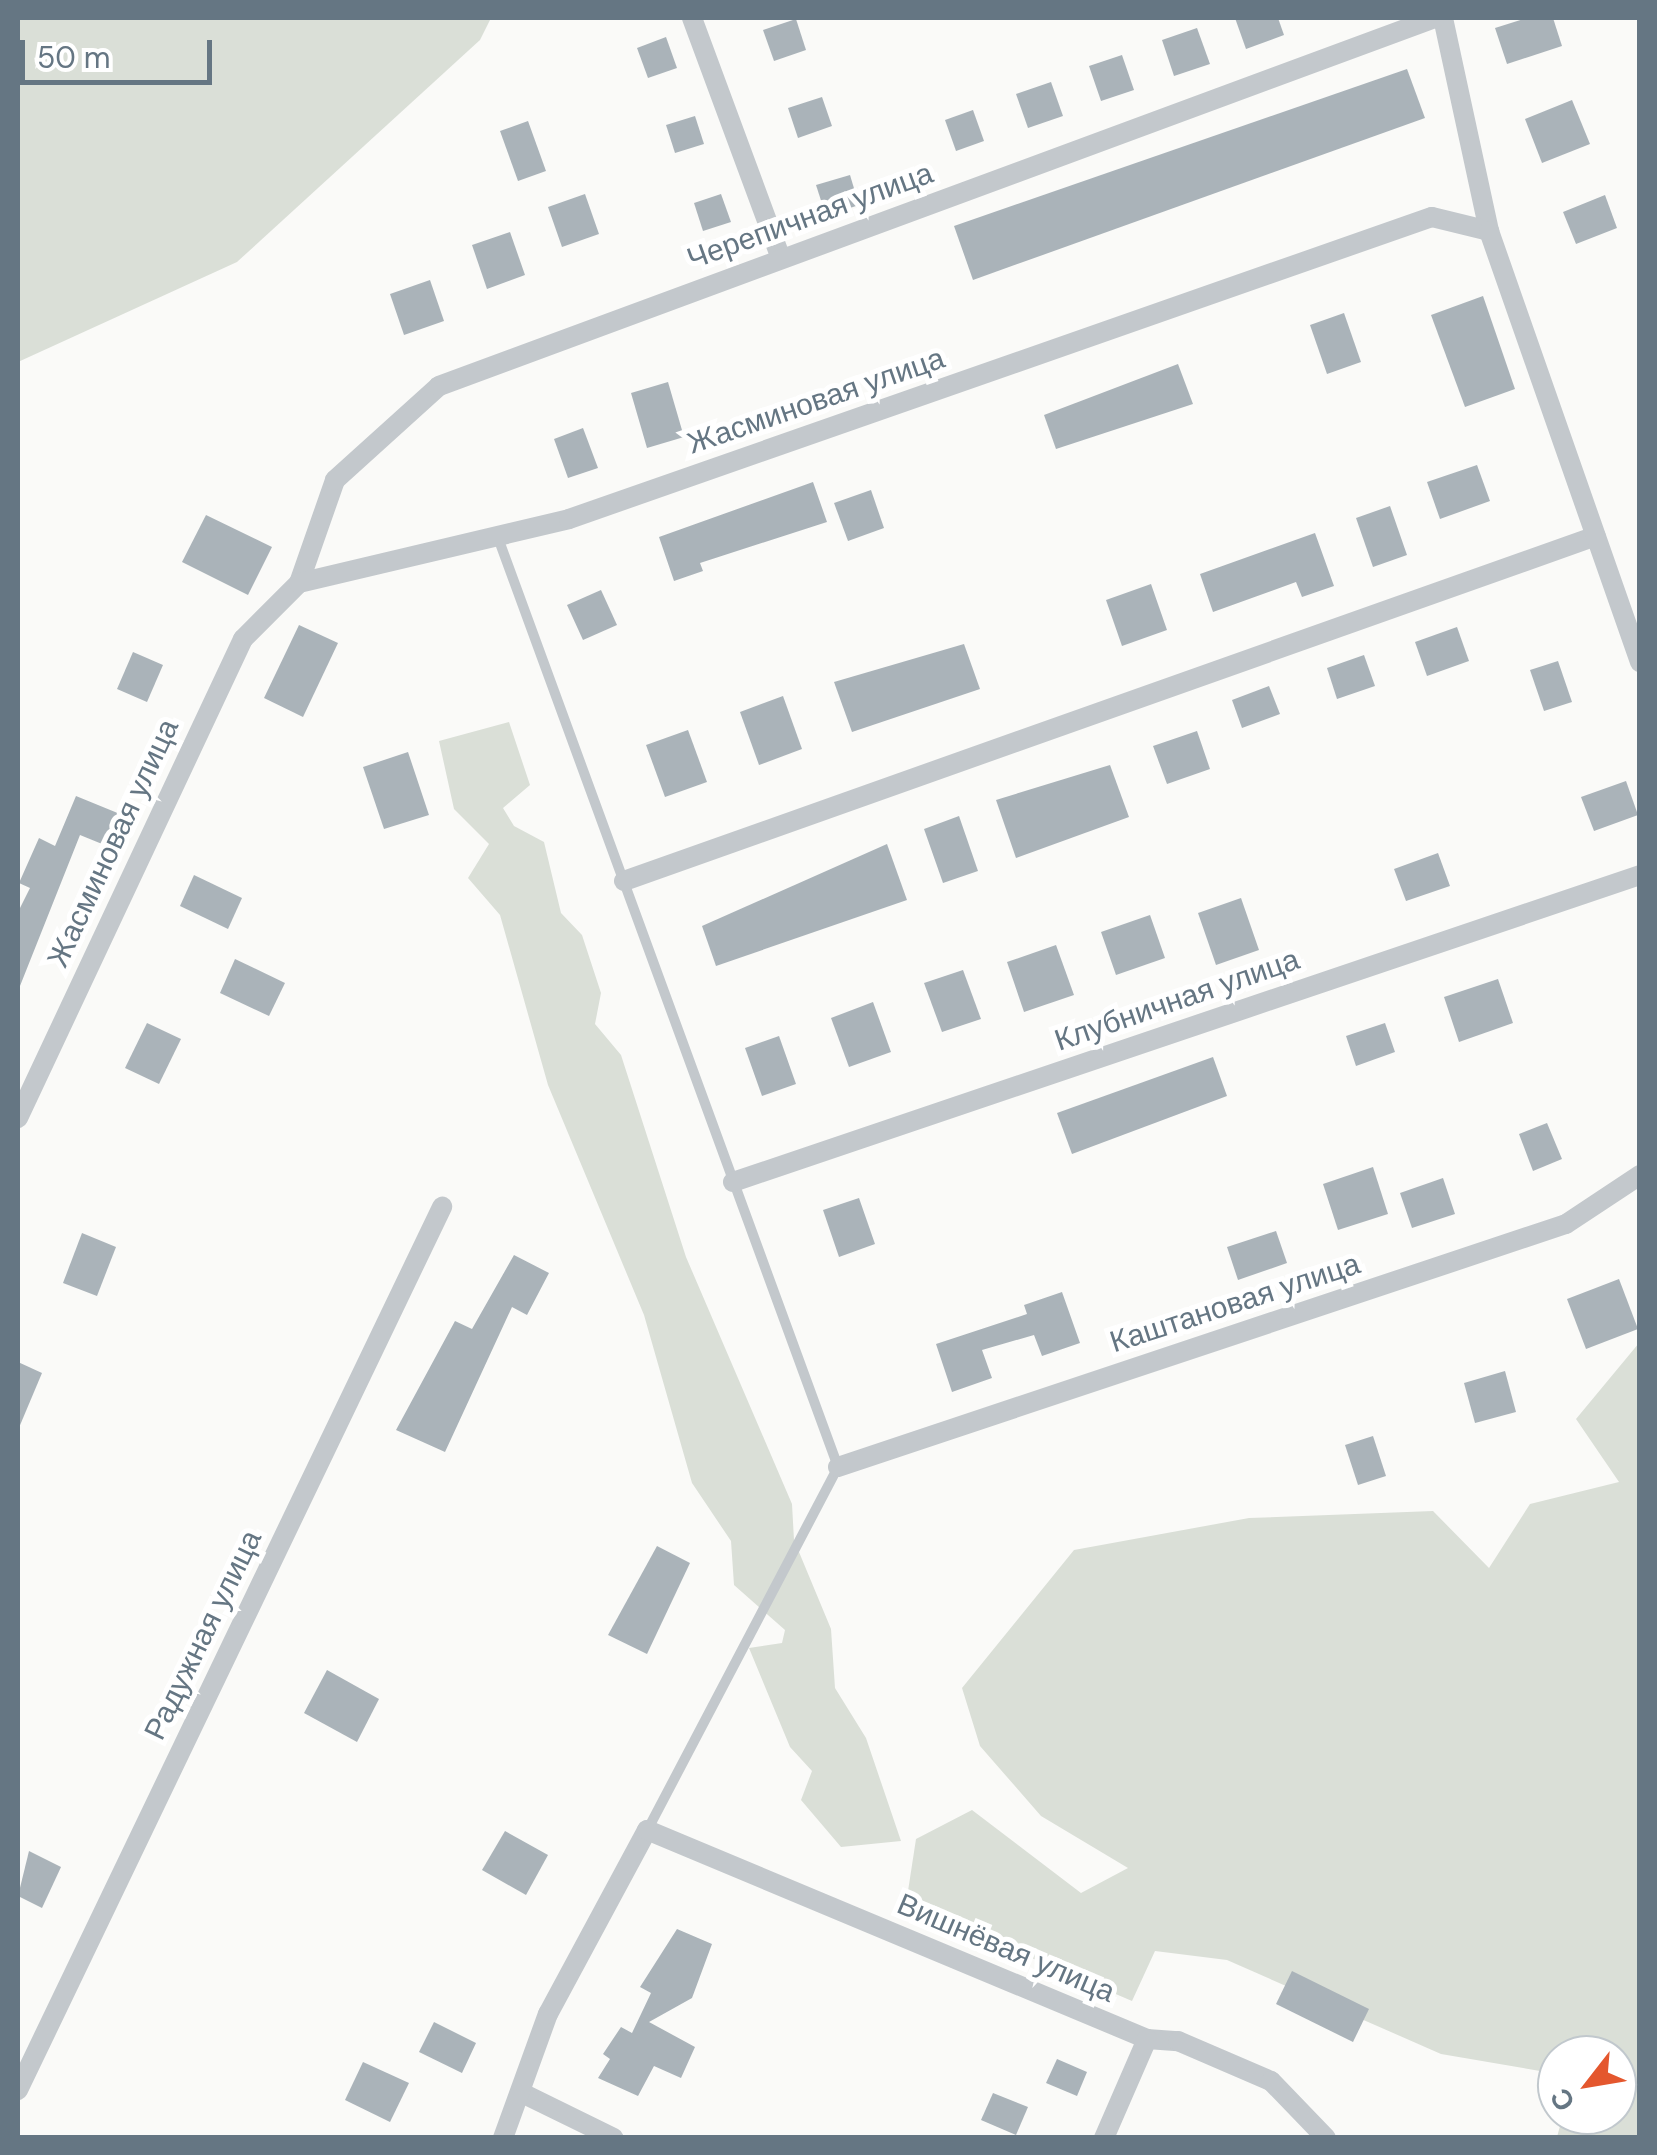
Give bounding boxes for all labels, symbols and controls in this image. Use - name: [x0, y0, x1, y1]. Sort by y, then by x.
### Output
- scale bar: [25, 20, 218, 82]
- text: 50 m: [37, 38, 111, 77]
- street label: Черепичная улица: [682, 155, 938, 277]
- street label: Жасминовая улица: [683, 340, 949, 462]
- street label: Жасминовая улица: [40, 713, 186, 973]
- street label: Клубничная улица: [1050, 941, 1304, 1059]
- street label: Каштановая улица: [1106, 1246, 1364, 1360]
- street label: Радужная улица: [137, 1524, 269, 1746]
- street label: Вишнёвая улица: [892, 1886, 1120, 2010]
- north arrow: [1537, 2035, 1637, 2135]
- text: С: [1542, 2081, 1584, 2118]

